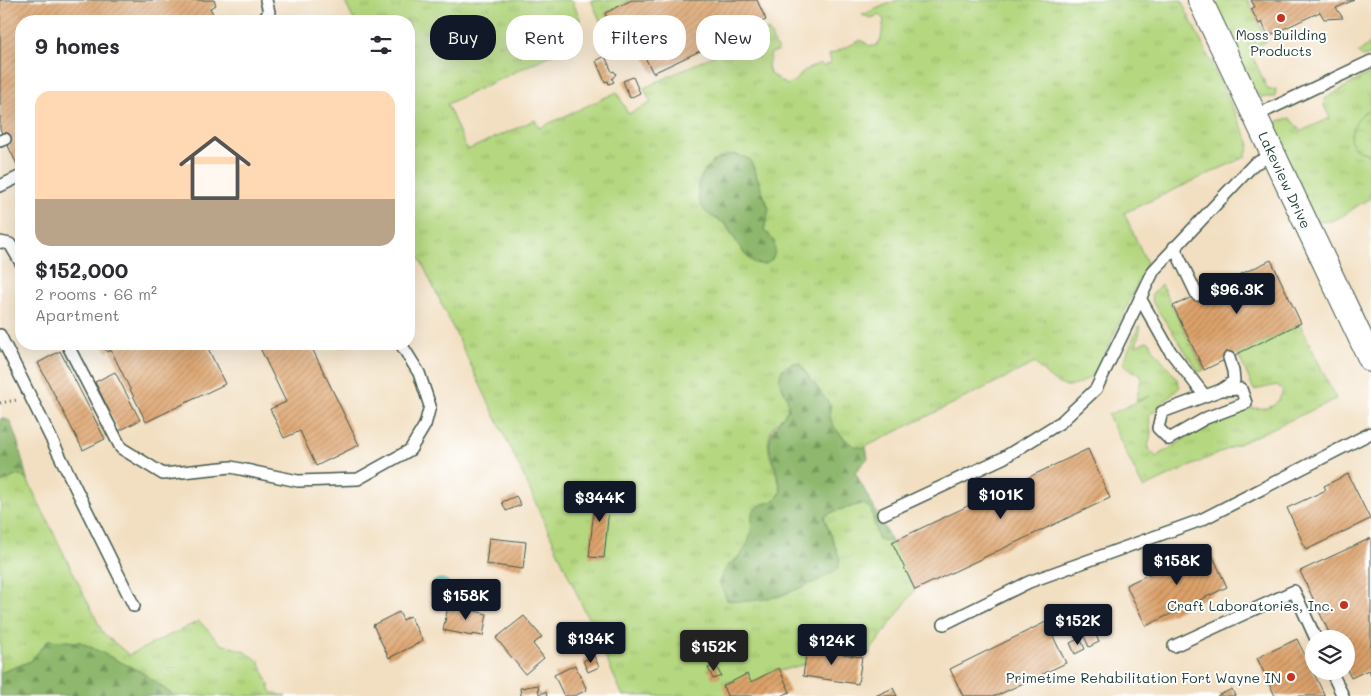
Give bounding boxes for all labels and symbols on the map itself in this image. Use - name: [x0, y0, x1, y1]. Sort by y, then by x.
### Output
- marker: Moss Building Products: [1275, 12, 1287, 24]
- place label: Moss Building Products: [1236, 25, 1326, 60]
- street label: Lakeview Drive: [1254, 128, 1316, 232]
- pin: $96.3K: [1196, 272, 1278, 315]
- pin: $101K: [966, 478, 1036, 520]
- pin: $344K: [565, 480, 635, 523]
- pin: $158K: [1142, 544, 1212, 586]
- pin: $158K: [431, 578, 501, 621]
- place label: Craft Laboratories, Inc.: [1167, 596, 1334, 615]
- marker: Craft Laboratories, Inc.: [1338, 599, 1350, 611]
- pin: $152K: [1043, 604, 1113, 646]
- pin: $134K: [556, 622, 626, 664]
- pin: $124K: [797, 624, 867, 666]
- pin: $152K: [679, 630, 749, 672]
- place label: Primetime Rehabilitation Fort Wayne IN: [1006, 668, 1281, 687]
- marker: Primetime Rehabilitation Fort Wayne IN: [1285, 671, 1297, 683]

